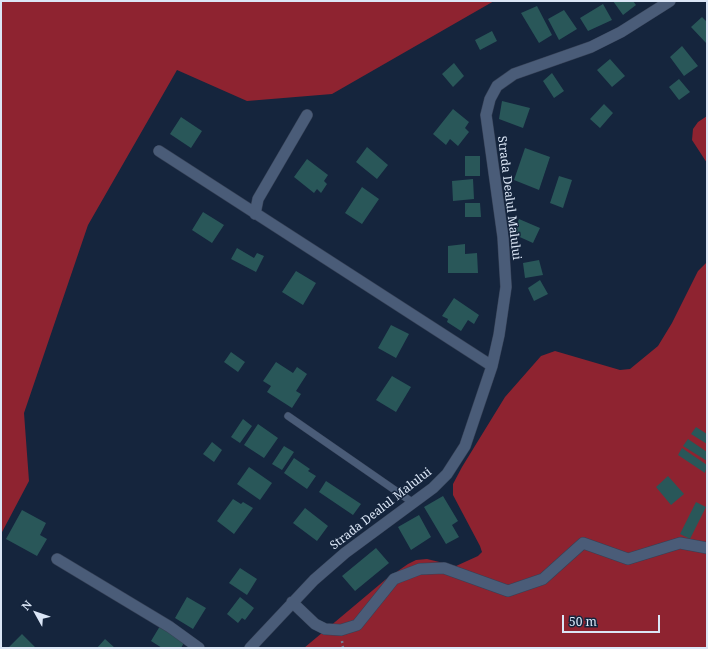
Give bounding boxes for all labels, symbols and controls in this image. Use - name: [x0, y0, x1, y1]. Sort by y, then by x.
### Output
- street label: Strada Dealul Malului: [494, 135, 524, 261]
- street label: Strada Dealul Malului: [327, 465, 435, 553]
- north arrow: [16, 593, 56, 633]
- text: N: [18, 597, 35, 613]
- scale bar: [564, 607, 662, 633]
- text: 50 m: [569, 613, 597, 630]

